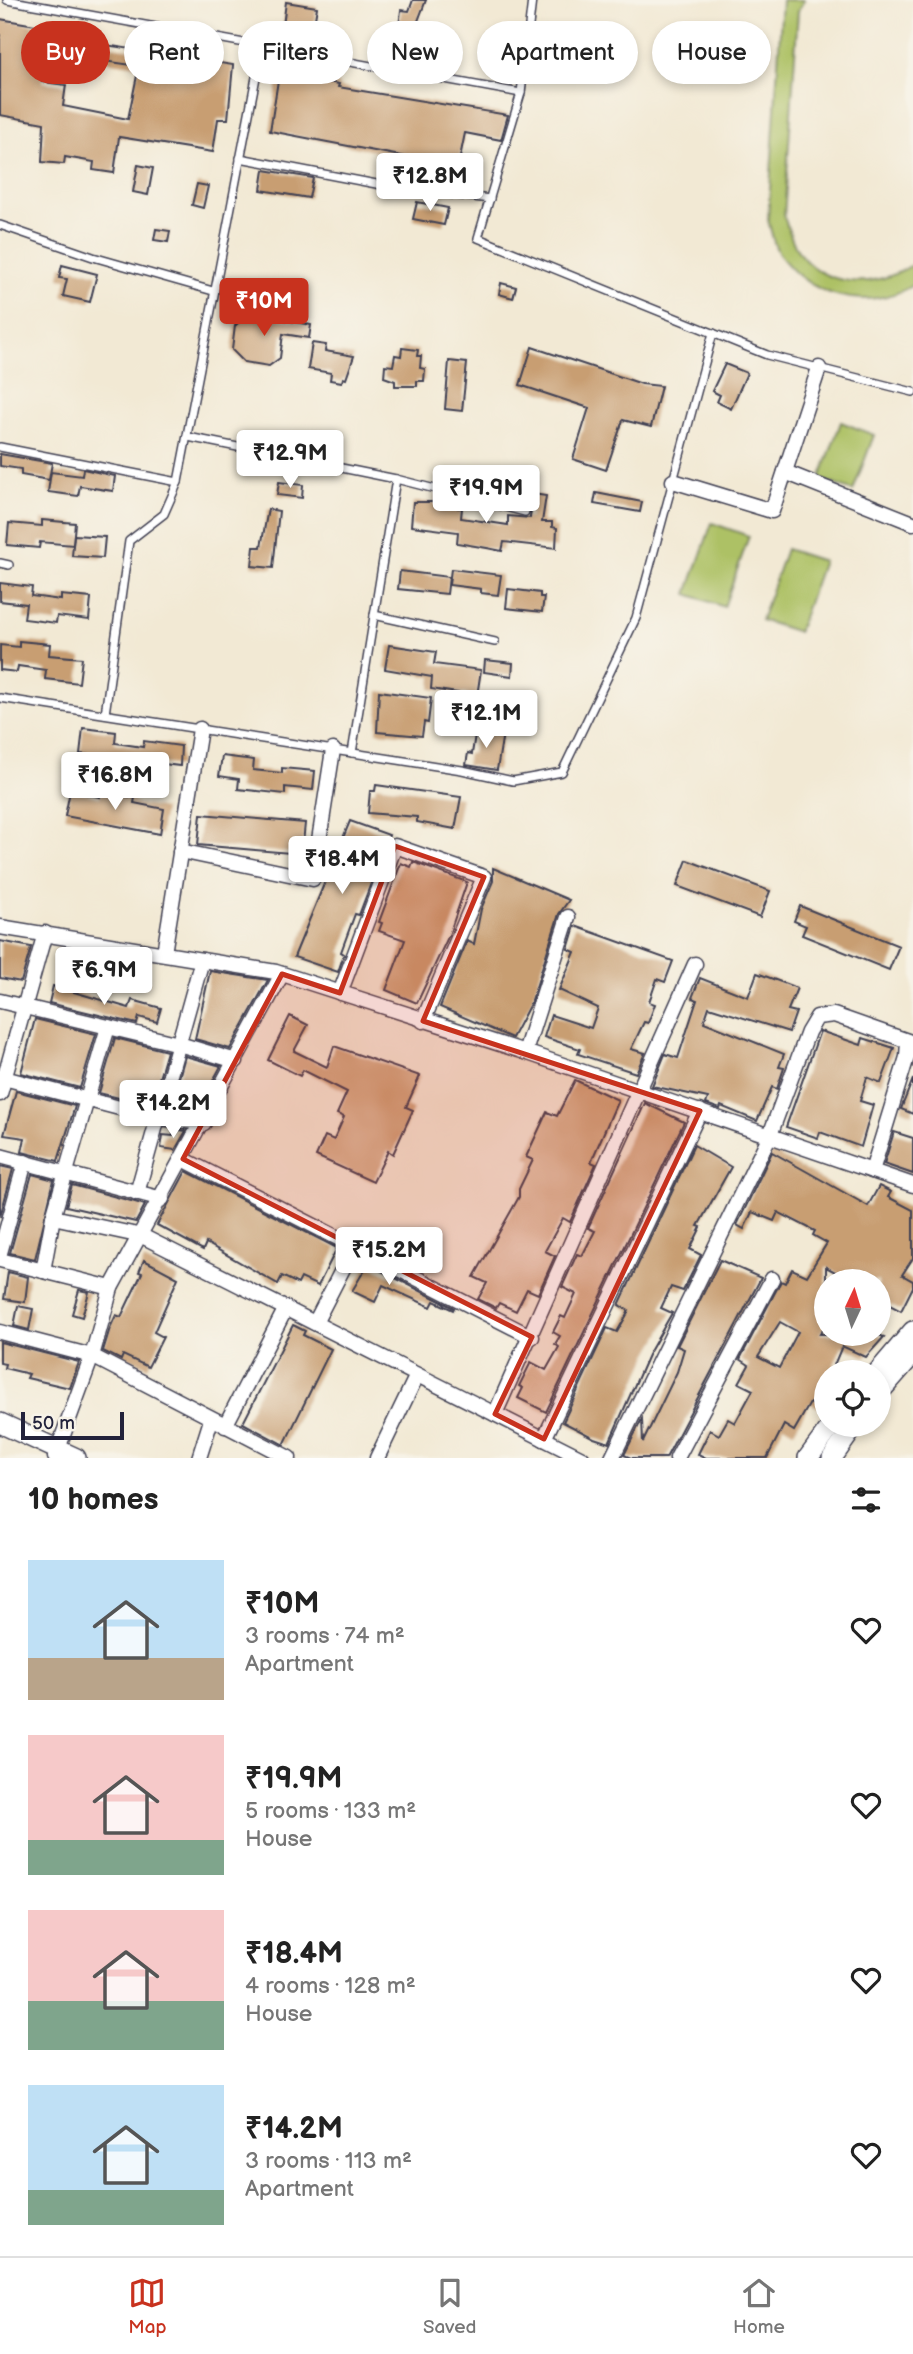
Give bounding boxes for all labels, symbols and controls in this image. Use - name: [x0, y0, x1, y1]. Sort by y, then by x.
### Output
- chip: Buy: [21, 21, 110, 84]
- chip: Rent: [124, 21, 224, 84]
- chip: Filters: [238, 21, 353, 84]
- chip: New: [367, 21, 463, 84]
- chip: Apartment: [477, 21, 638, 84]
- chip: House: [652, 21, 771, 84]
- pin: ₹12.8M: [373, 154, 487, 213]
- text: ₹12.8M: [392, 162, 468, 190]
- pin: ₹10M: [223, 278, 305, 338]
- text: ₹10M: [236, 287, 293, 315]
- pin: ₹12.9M: [233, 430, 347, 490]
- text: ₹12.9M: [253, 439, 327, 467]
- pin: ₹19.9M: [429, 466, 543, 525]
- text: ₹19.9M: [449, 474, 523, 502]
- pin: ₹12.1M: [429, 690, 543, 750]
- text: ₹12.1M: [450, 699, 522, 727]
- pin: ₹16.8M: [58, 752, 172, 812]
- text: ₹16.8M: [77, 761, 153, 789]
- pin: ₹18.4M: [285, 836, 399, 896]
- text: ₹18.4M: [304, 845, 380, 873]
- pin: ₹6.9M: [55, 948, 153, 1007]
- text: ₹6.9M: [71, 956, 137, 984]
- pin: ₹14.2M: [116, 1080, 230, 1140]
- text: ₹14.2M: [135, 1089, 211, 1117]
- pin: ₹15.2M: [332, 1228, 446, 1287]
- text: ₹15.2M: [352, 1236, 426, 1264]
- north arrow: [814, 1269, 891, 1346]
- map controls: [814, 1269, 891, 1437]
- button: locate: [814, 1360, 891, 1437]
- scale bar: [21, 1409, 124, 1441]
- text: 50 m: [32, 1412, 75, 1435]
- icon: filters: [847, 1481, 885, 1519]
- text: 10 homes: [28, 1482, 159, 1518]
- text: ₹10M: [245, 1586, 319, 1622]
- icon: home: [84, 1588, 168, 1672]
- icon: heart: [847, 1611, 885, 1649]
- text: 3 rooms · 74 m²: [245, 1622, 405, 1650]
- text: Apartment: [245, 1650, 354, 1678]
- text: ₹19.9M: [245, 1761, 342, 1797]
- icon: home: [84, 1763, 168, 1847]
- icon: heart: [847, 1786, 885, 1824]
- text: 5 rooms · 133 m²: [245, 1797, 416, 1825]
- text: House: [245, 1825, 312, 1853]
- text: ₹18.4M: [245, 1936, 343, 1972]
- icon: home: [84, 1938, 168, 2022]
- icon: heart: [847, 1961, 885, 1999]
- text: 4 rooms · 128 m²: [245, 1972, 416, 2000]
- text: House: [245, 2000, 312, 2028]
- text: ₹14.2M: [245, 2111, 343, 2147]
- icon: home: [84, 2113, 168, 2197]
- icon: heart: [847, 2136, 885, 2174]
- text: 3 rooms · 113 m²: [245, 2147, 412, 2175]
- text: Apartment: [245, 2175, 354, 2203]
- tab: Map: [128, 2274, 166, 2339]
- tab: Saved: [423, 2274, 476, 2339]
- tab: Home: [733, 2274, 785, 2339]

